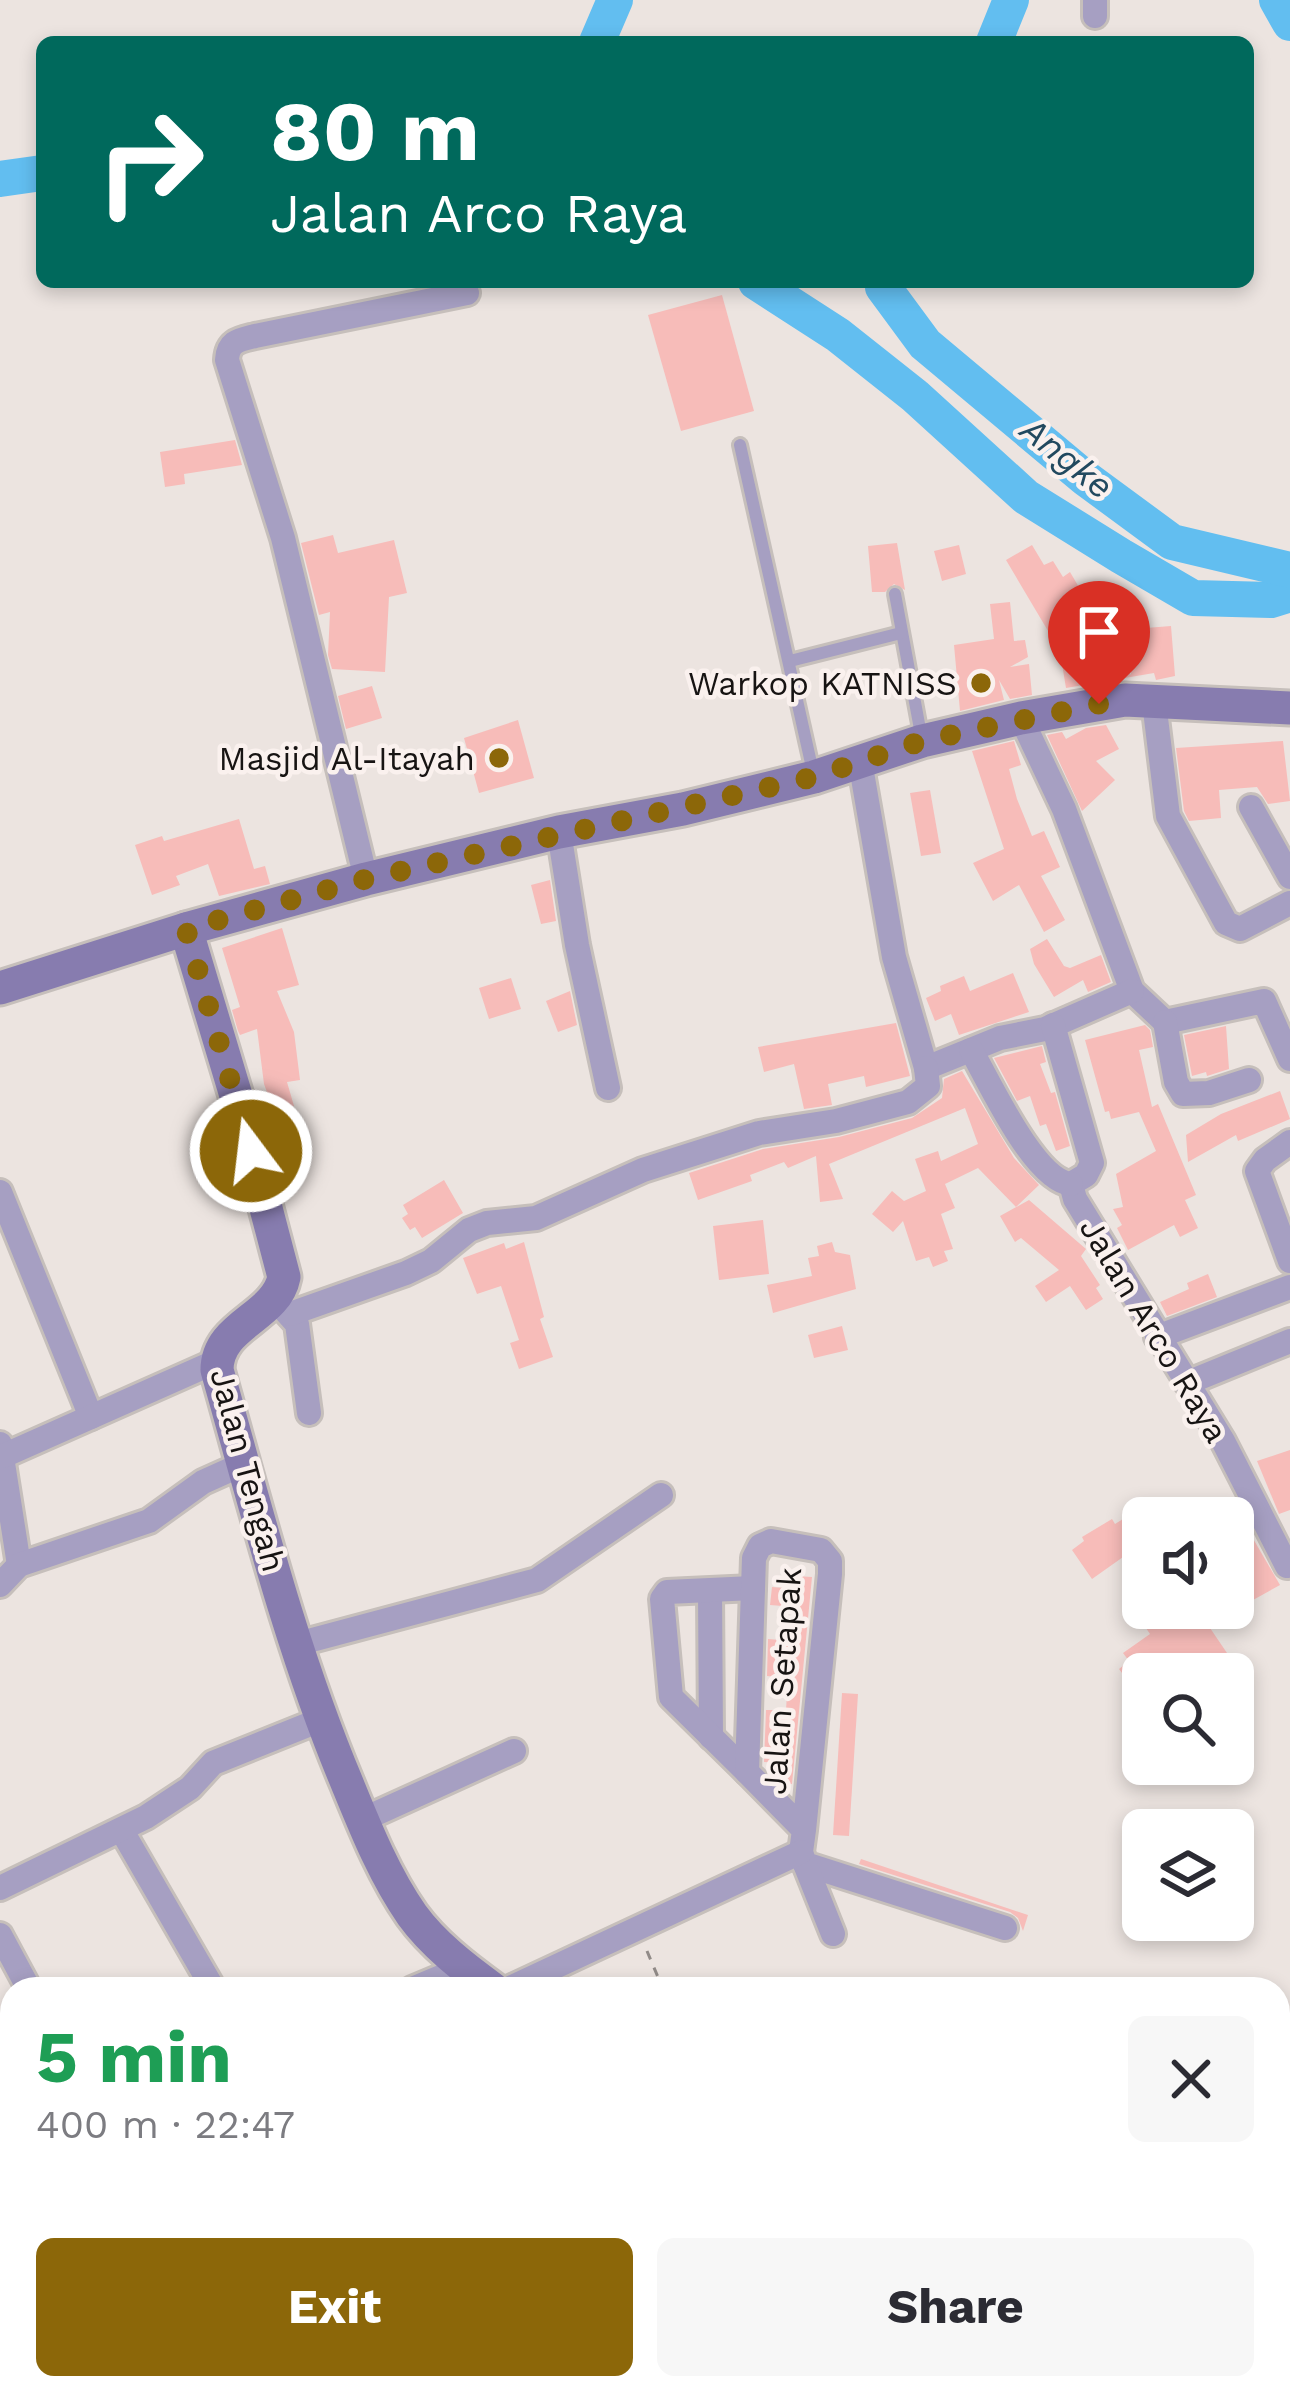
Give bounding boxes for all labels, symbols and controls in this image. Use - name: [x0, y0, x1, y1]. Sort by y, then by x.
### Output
- text: 80 m: [270, 82, 480, 180]
- icon: right: [72, 84, 228, 240]
- text: Jalan Arco Raya: [270, 182, 687, 245]
- water label: Angke: [1011, 407, 1121, 508]
- pin: [1048, 581, 1150, 704]
- icon: arrive: [1066, 599, 1132, 665]
- place label: Warkop KATNISS: [688, 664, 957, 703]
- marker: Warkop KATNISS: [968, 670, 994, 696]
- place label: Masjid Al-Itayah: [218, 739, 475, 778]
- marker: Masjid Al-Itayah: [486, 745, 512, 771]
- position arrow: [188, 1088, 314, 1214]
- street label: Jalan Arco Raya: [1072, 1211, 1236, 1449]
- street label: Jalan Tengah: [202, 1364, 294, 1576]
- map controls: [1122, 1497, 1254, 1941]
- button: sound: [1122, 1497, 1254, 1629]
- street label: Jalan Setapak: [755, 1566, 809, 1796]
- button: search: [1122, 1653, 1254, 1785]
- button: layers: [1122, 1809, 1254, 1941]
- text: 5 min: [36, 2015, 232, 2099]
- button: close: [1128, 2016, 1254, 2142]
- text: 400 m · 22:47: [36, 2102, 295, 2147]
- button: Exit: [36, 2238, 633, 2376]
- button: Share: [657, 2238, 1254, 2376]

